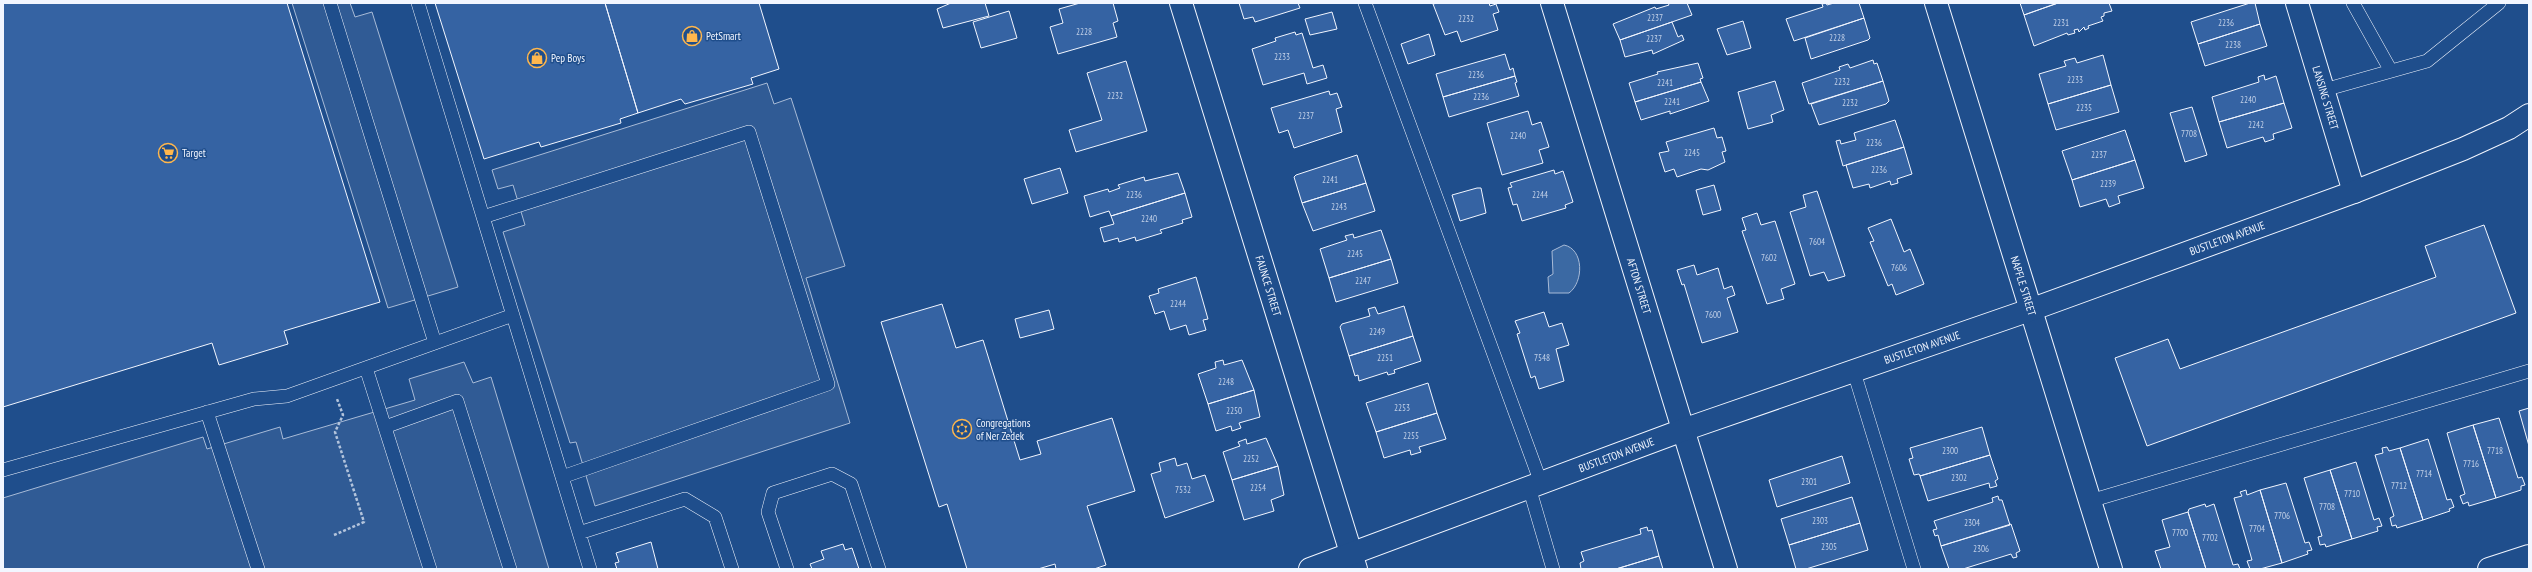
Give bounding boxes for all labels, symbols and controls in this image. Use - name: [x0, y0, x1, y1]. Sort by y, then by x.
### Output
- house number: 2237: [1647, 12, 1663, 23]
- house number: 2232: [1458, 13, 1474, 24]
- house number: 2231: [2053, 17, 2069, 28]
- house number: 2236: [2218, 17, 2234, 28]
- shop icon: PetSmart: [681, 25, 703, 47]
- house number: 2228: [1076, 26, 1092, 37]
- place label: PetSmart: [706, 29, 741, 43]
- house number: 2228: [1829, 32, 1845, 43]
- house number: 2237: [1646, 33, 1662, 44]
- house number: 2238: [2225, 39, 2241, 50]
- shop icon: Pep Boys: [526, 47, 548, 69]
- place label: Pep Boys: [551, 51, 585, 65]
- house number: 2233: [1274, 51, 1290, 62]
- street label: LANSING STREET: [2309, 64, 2342, 132]
- house number: 2236: [1468, 69, 1484, 80]
- house number: 2233: [2067, 74, 2083, 85]
- house number: 2232: [1834, 76, 1850, 87]
- house number: 2241: [1657, 77, 1673, 88]
- house number: 2232: [1107, 90, 1123, 101]
- house number: 2236: [1473, 91, 1489, 102]
- house number: 2240: [2240, 94, 2256, 105]
- house number: 2241: [1664, 96, 1680, 107]
- house number: 2232: [1842, 97, 1858, 108]
- house number: 2235: [2076, 102, 2092, 113]
- house number: 2237: [1298, 110, 1314, 121]
- house number: 2242: [2248, 119, 2264, 130]
- house number: 7708: [2181, 128, 2197, 139]
- house number: 2240: [1510, 130, 1526, 141]
- house number: 2236: [1866, 137, 1882, 148]
- supermarket icon: Target: [157, 142, 179, 164]
- place label: Target: [182, 146, 206, 160]
- house number: 2245: [1684, 147, 1700, 158]
- house number: 2237: [2091, 149, 2107, 160]
- house number: 2236: [1871, 164, 1887, 175]
- house number: 2241: [1322, 174, 1338, 185]
- house number: 2239: [2100, 178, 2116, 189]
- house number: 2236: [1126, 189, 1142, 200]
- house number: 2244: [1532, 189, 1548, 200]
- house number: 2243: [1331, 201, 1347, 212]
- house number: 2240: [1141, 213, 1157, 224]
- street label: BUSTLETON AVENUE: [2187, 218, 2267, 258]
- house number: 7604: [1809, 236, 1825, 247]
- house number: 2245: [1347, 248, 1363, 259]
- house number: 7602: [1761, 252, 1777, 263]
- street label: FAUNCE STREET: [1252, 254, 1284, 318]
- street label: NAPFLE STREET: [2008, 254, 2039, 317]
- street label: AFTON STREET: [1624, 256, 1654, 316]
- house number: 7606: [1891, 262, 1907, 273]
- house number: 2247: [1355, 275, 1371, 286]
- house number: 2244: [1170, 298, 1186, 309]
- house number: 7600: [1705, 309, 1721, 320]
- house number: 2249: [1369, 326, 1385, 337]
- street label: BUSTLETON AVENUE: [1882, 328, 1962, 367]
- house number: 2251: [1377, 352, 1393, 363]
- house number: 7548: [1534, 352, 1550, 363]
- house number: 2248: [1218, 376, 1234, 387]
- house number: 2253: [1394, 402, 1410, 413]
- house number: 2250: [1226, 405, 1242, 416]
- place label: Congregations of Ner Zedek: [976, 416, 1031, 443]
- synagogue icon: Congregations of Ner Zedek: [951, 418, 973, 440]
- house number: 2255: [1403, 430, 1419, 441]
- street label: BUSTLETON AVENUE: [1577, 434, 1656, 475]
- house number: 2300: [1942, 445, 1958, 456]
- house number: 7718: [2487, 445, 2503, 456]
- house number: 2252: [1243, 453, 1259, 464]
- house number: 7716: [2463, 458, 2479, 469]
- house number: 7714: [2416, 468, 2432, 479]
- house number: 2302: [1951, 472, 1967, 483]
- house number: 2301: [1801, 476, 1817, 487]
- house number: 7712: [2391, 480, 2407, 491]
- house number: 2254: [1250, 482, 1266, 493]
- house number: 7532: [1175, 484, 1191, 495]
- house number: 7710: [2344, 488, 2360, 499]
- house number: 7708: [2319, 501, 2335, 512]
- house number: 7706: [2274, 510, 2290, 521]
- house number: 2303: [1812, 515, 1828, 526]
- house number: 2304: [1964, 517, 1980, 528]
- house number: 7704: [2249, 523, 2265, 534]
- house number: 7700: [2172, 527, 2188, 538]
- house number: 7702: [2202, 532, 2218, 543]
- house number: 2305: [1821, 541, 1837, 552]
- house number: 2306: [1973, 543, 1989, 554]

